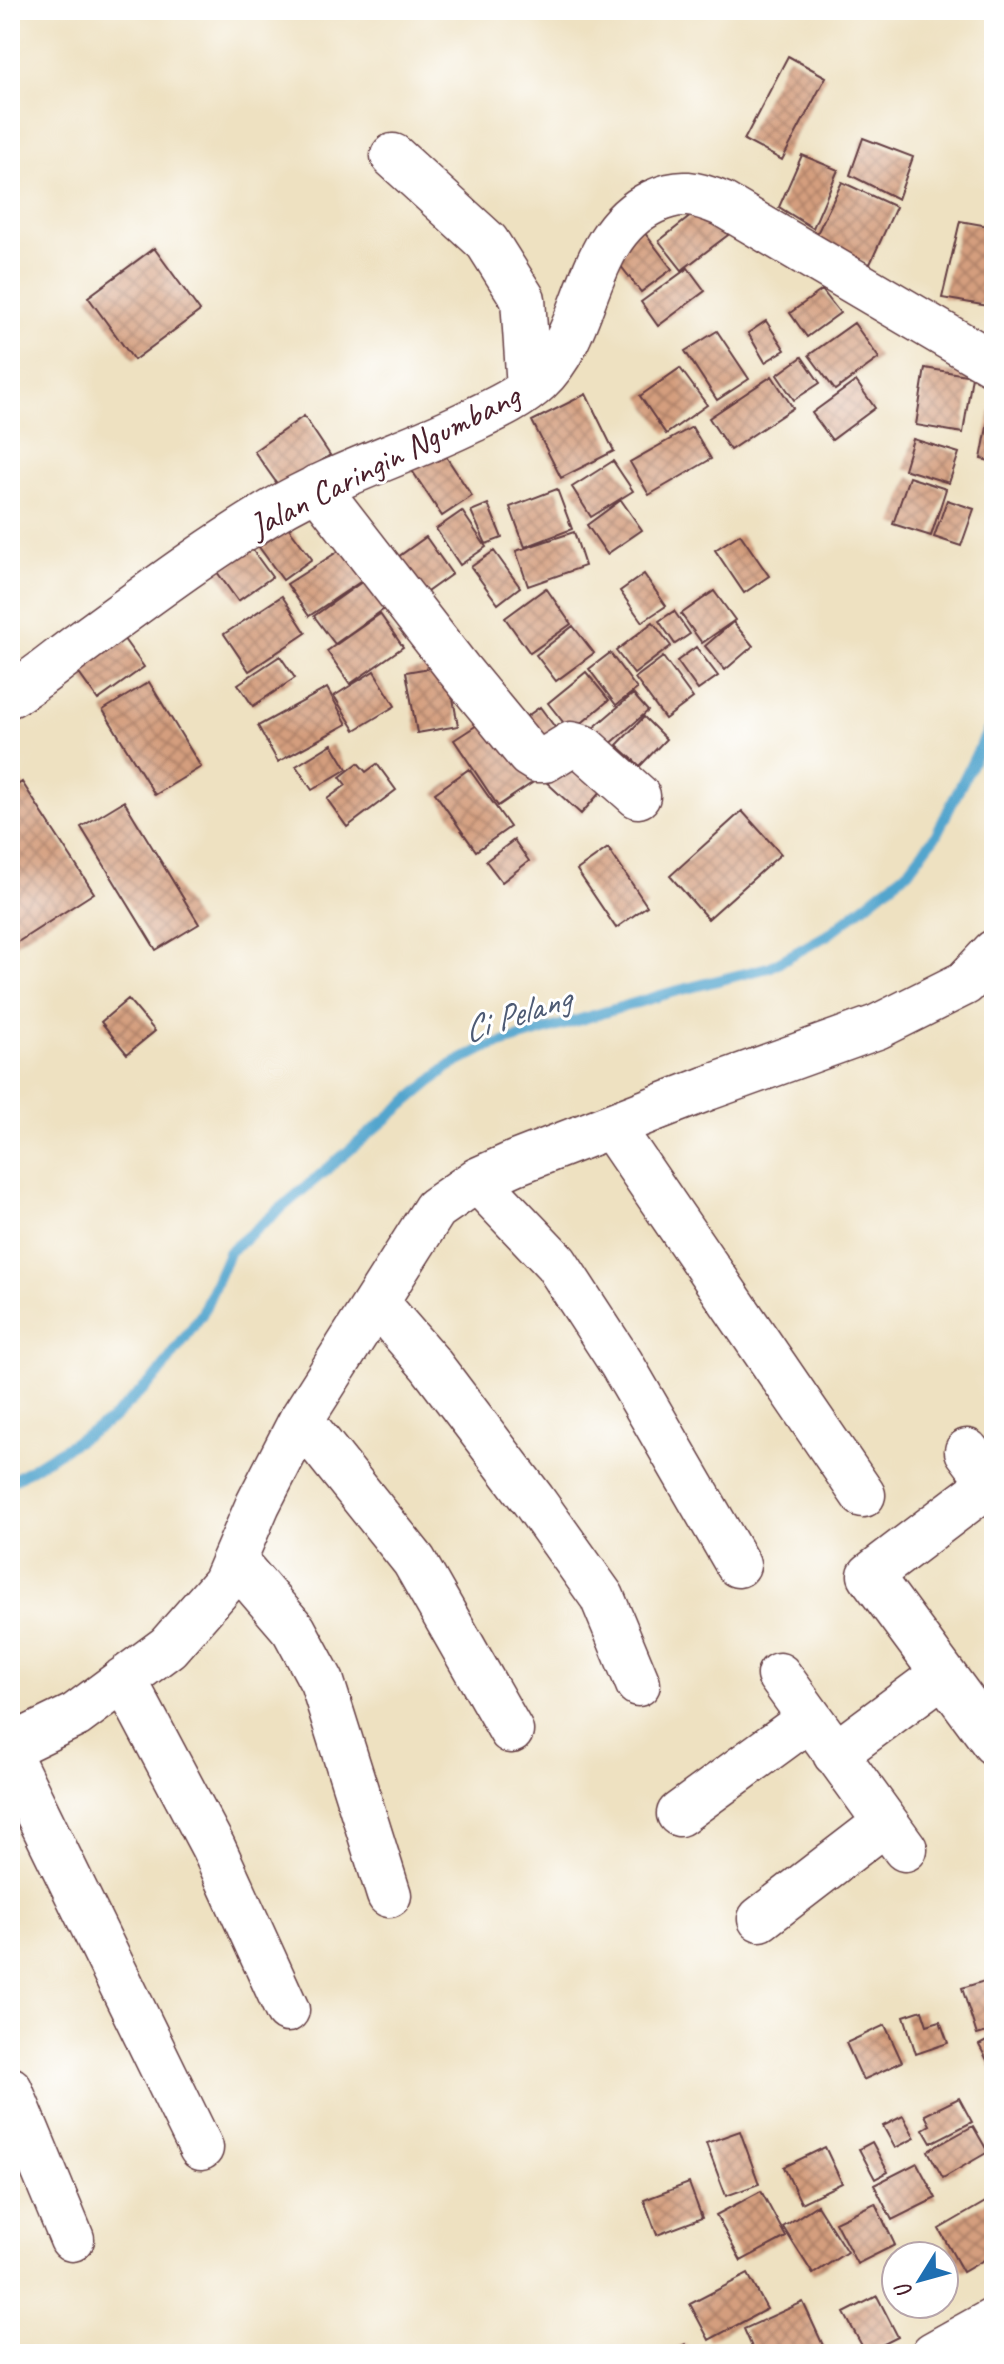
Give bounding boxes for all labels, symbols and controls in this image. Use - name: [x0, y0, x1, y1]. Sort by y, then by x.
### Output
- street label: Jalan Caringin Ngumbang: [240, 372, 529, 548]
- water label: Ci Pelang: [457, 973, 581, 1053]
- north arrow: [880, 2240, 960, 2320]
- text: U: [888, 2275, 919, 2304]

